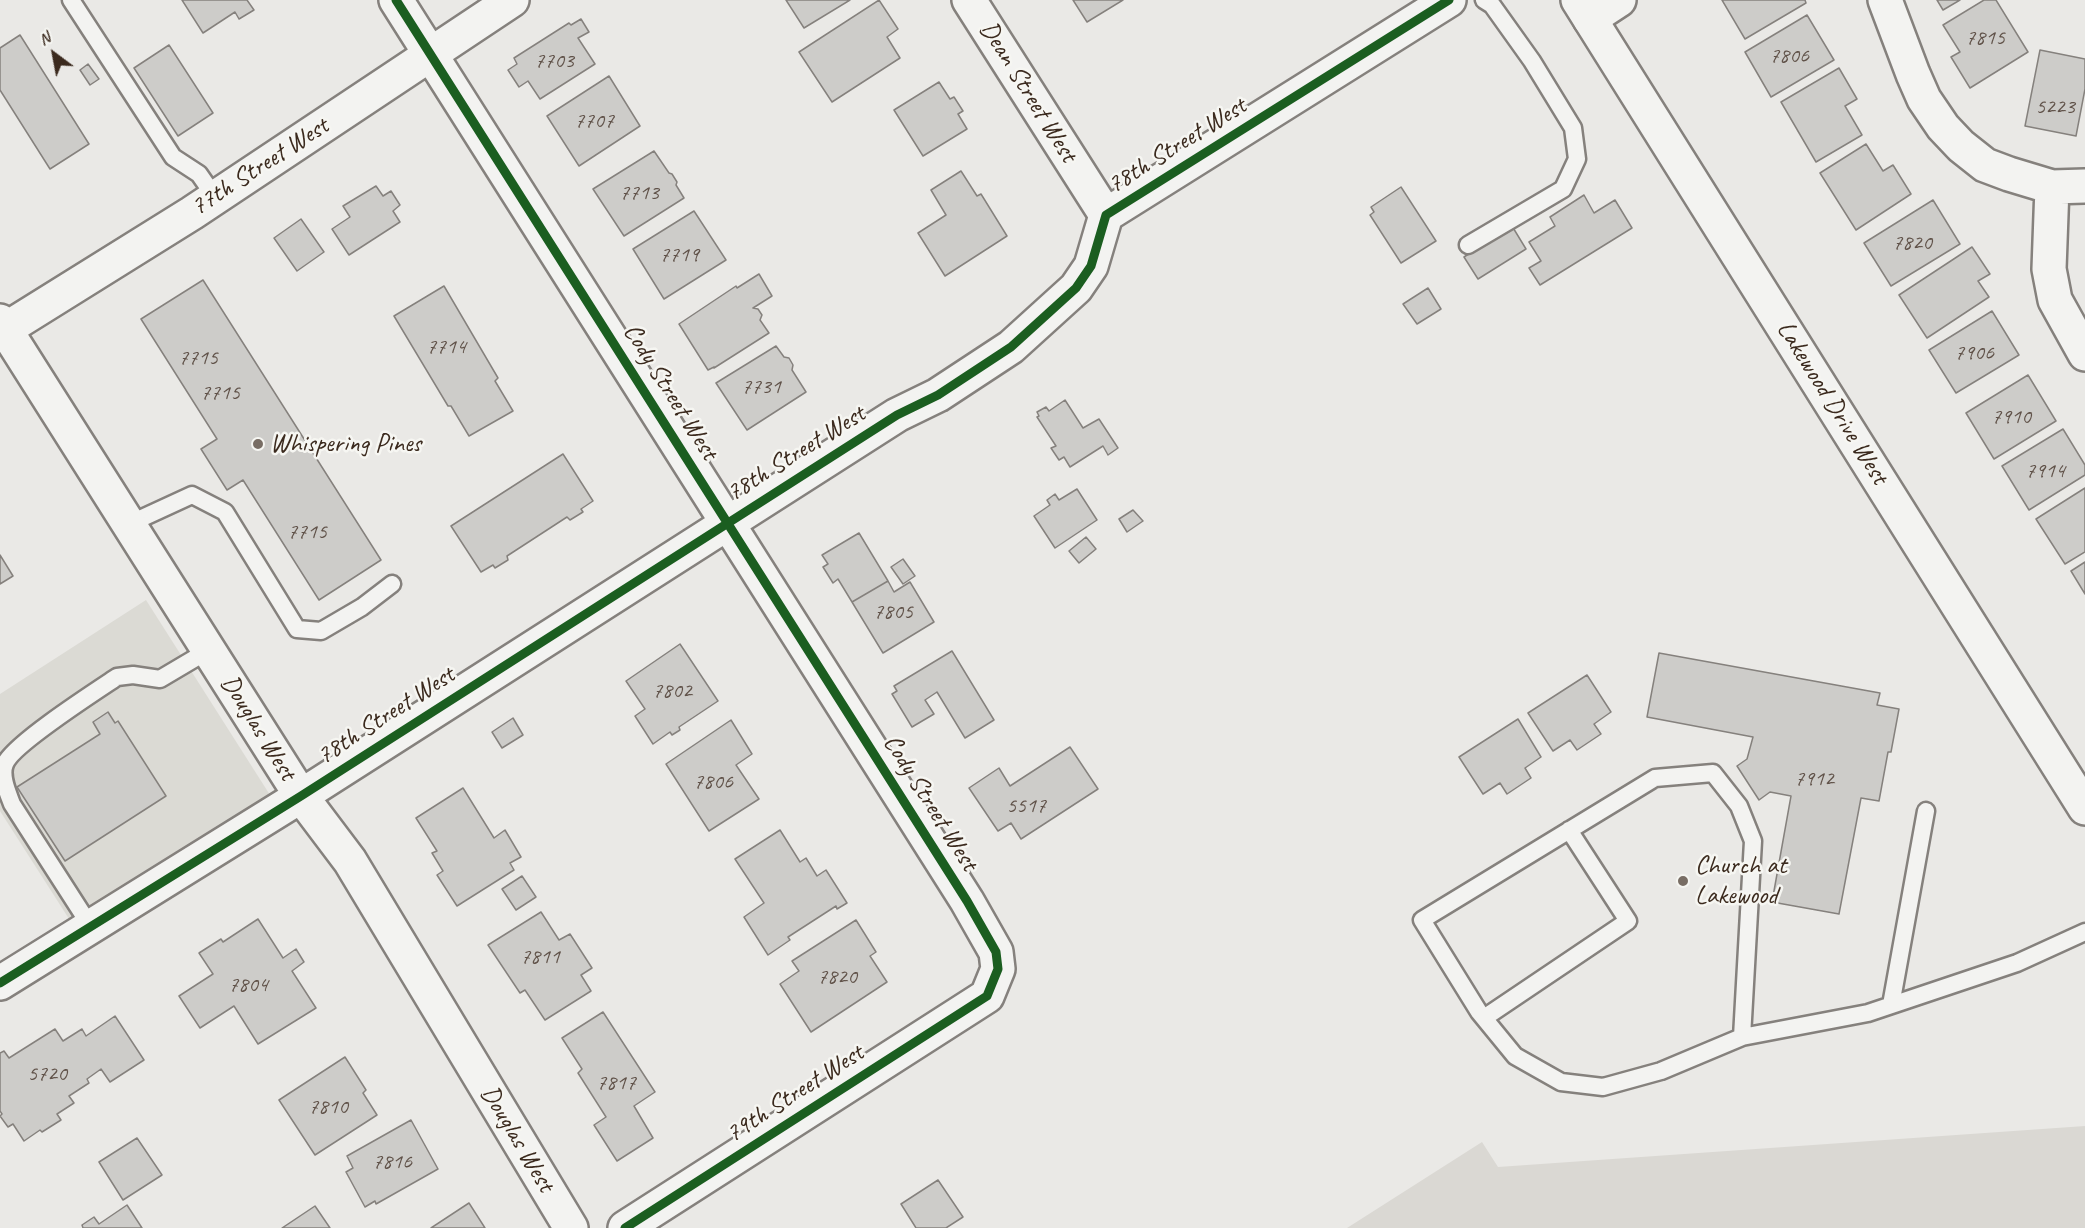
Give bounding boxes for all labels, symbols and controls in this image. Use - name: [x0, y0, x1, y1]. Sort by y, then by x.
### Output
- street label: Dean Street West: [972, 16, 1084, 168]
- north arrow: [24, 24, 84, 84]
- house number: 7815: [1965, 25, 2005, 51]
- text: N: [35, 28, 54, 50]
- house number: 7806: [1769, 43, 1809, 69]
- house number: 7703: [534, 48, 574, 74]
- street label: 78th Street West: [1102, 91, 1252, 201]
- house number: 5223: [2035, 94, 2075, 120]
- house number: 7707: [574, 108, 614, 134]
- street label: 77th Street West: [185, 111, 335, 223]
- house number: 7713: [619, 180, 659, 206]
- house number: 7820: [1892, 230, 1932, 256]
- house number: 7719: [659, 242, 699, 268]
- street label: Lakewood Drive West: [1769, 316, 1895, 490]
- street label: Cody Street West: [616, 318, 724, 466]
- house number: 7714: [426, 334, 466, 360]
- house number: 7906: [1954, 340, 1994, 366]
- house number: 7715: [178, 345, 218, 371]
- house number: 7731: [741, 374, 781, 400]
- house number: 7715: [200, 380, 240, 406]
- street label: 78th Street West: [721, 399, 871, 509]
- house number: 7910: [1991, 404, 2031, 430]
- place label: Whispering Pines: [270, 428, 421, 460]
- marker: Whispering Pines: [251, 437, 265, 451]
- house number: 7914: [2025, 458, 2065, 484]
- house number: 7715: [287, 519, 327, 545]
- house number: 7805: [873, 599, 913, 625]
- street label: 78th Street West: [311, 660, 461, 772]
- street label: Douglas West: [213, 670, 303, 786]
- house number: 7802: [652, 678, 692, 704]
- street label: Cody Street West: [876, 729, 984, 877]
- house number: 7912: [1794, 766, 1834, 792]
- house number: 7806: [693, 769, 733, 795]
- house number: 5517: [1006, 793, 1046, 819]
- place label: Church at Lakewood: [1695, 850, 1786, 912]
- marker: Church at Lakewood: [1676, 874, 1690, 888]
- house number: 7811: [520, 944, 560, 970]
- house number: 7820: [817, 964, 857, 990]
- house number: 7804: [228, 972, 268, 998]
- street label: 79th Street West: [720, 1038, 870, 1150]
- house number: 5720: [27, 1061, 67, 1087]
- house number: 7817: [596, 1070, 636, 1096]
- street label: Douglas West: [473, 1080, 561, 1198]
- house number: 7810: [308, 1094, 348, 1120]
- house number: 7816: [372, 1149, 412, 1175]

